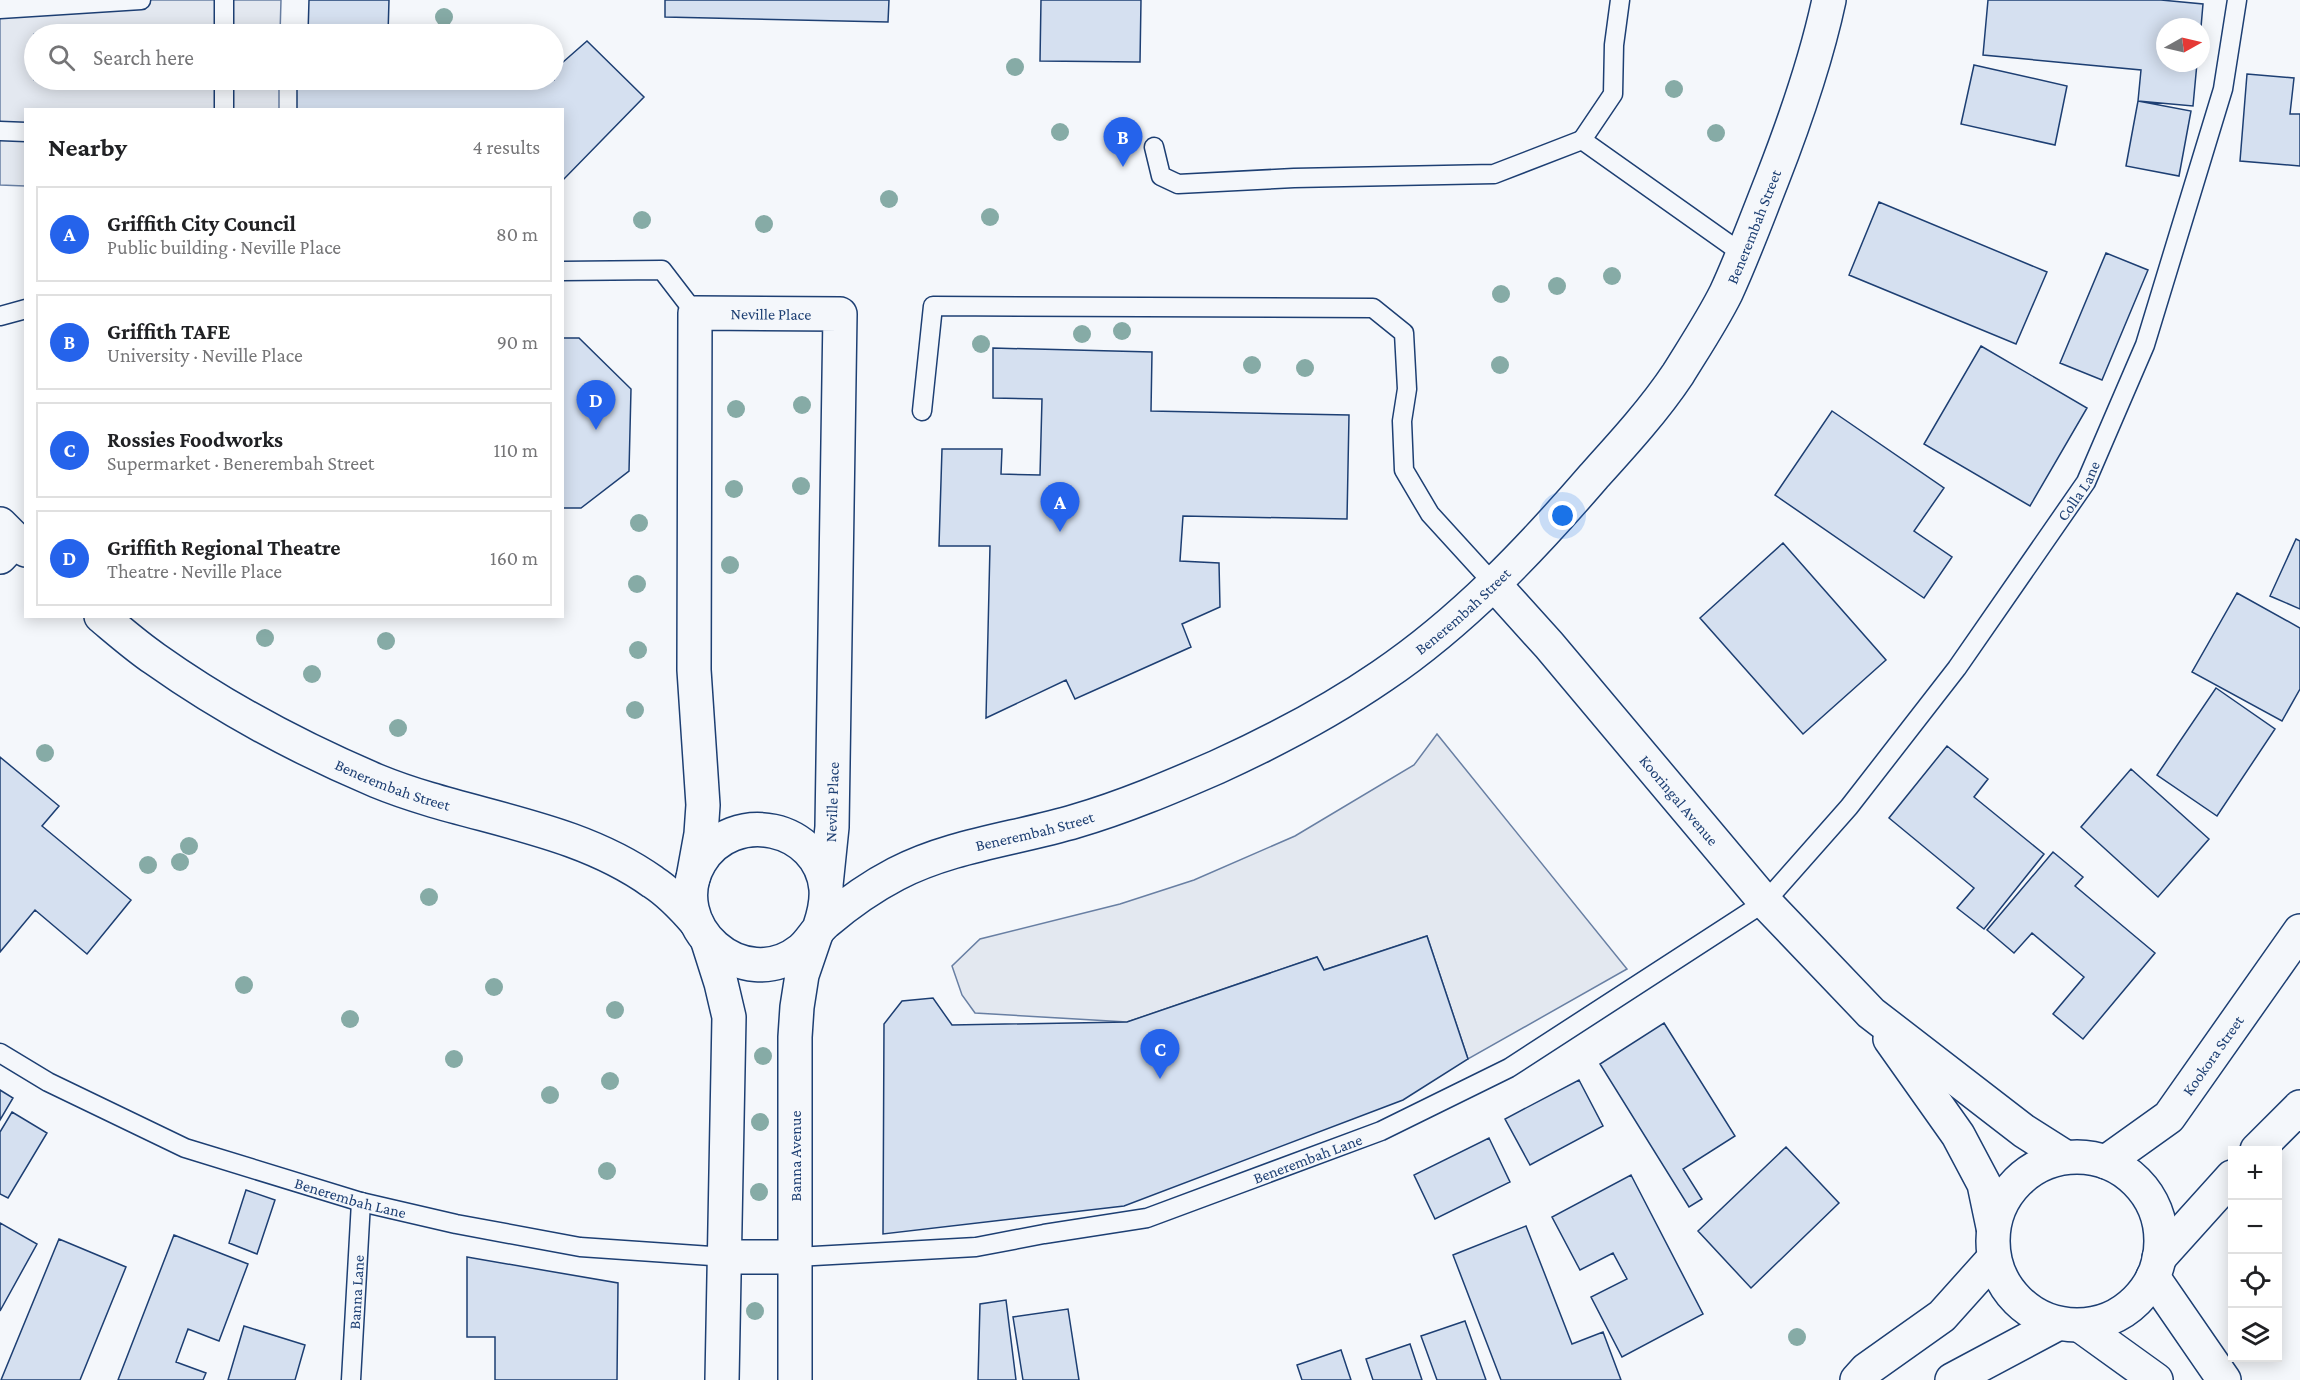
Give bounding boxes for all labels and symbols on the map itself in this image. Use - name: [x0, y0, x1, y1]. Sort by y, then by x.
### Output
- north arrow: [2156, 18, 2210, 72]
- pin: B: [1104, 118, 1142, 167]
- street label: Benerembah Street: [1723, 166, 1784, 286]
- street label: Neville Place: [731, 305, 811, 322]
- pin: D: [576, 380, 616, 430]
- street label: Colla Lane: [2053, 458, 2103, 524]
- pin: A: [1040, 482, 1080, 532]
- your location: [1548, 501, 1577, 530]
- street label: Benerembah Street: [1412, 564, 1514, 658]
- street label: Kooringal Avenue: [1636, 751, 1722, 849]
- street label: Benerembah Street: [333, 755, 453, 814]
- street label: Neville Place: [822, 761, 842, 843]
- street label: Benerembah Street: [974, 807, 1096, 854]
- street label: Kookora Street: [2179, 1011, 2247, 1098]
- pin: C: [1140, 1030, 1180, 1079]
- street label: Banna Avenue: [787, 1111, 804, 1201]
- street label: Benerembah Lane: [1251, 1130, 1364, 1186]
- street label: Benerembah Lane: [293, 1174, 408, 1221]
- street label: Banna Lane: [345, 1254, 367, 1330]

